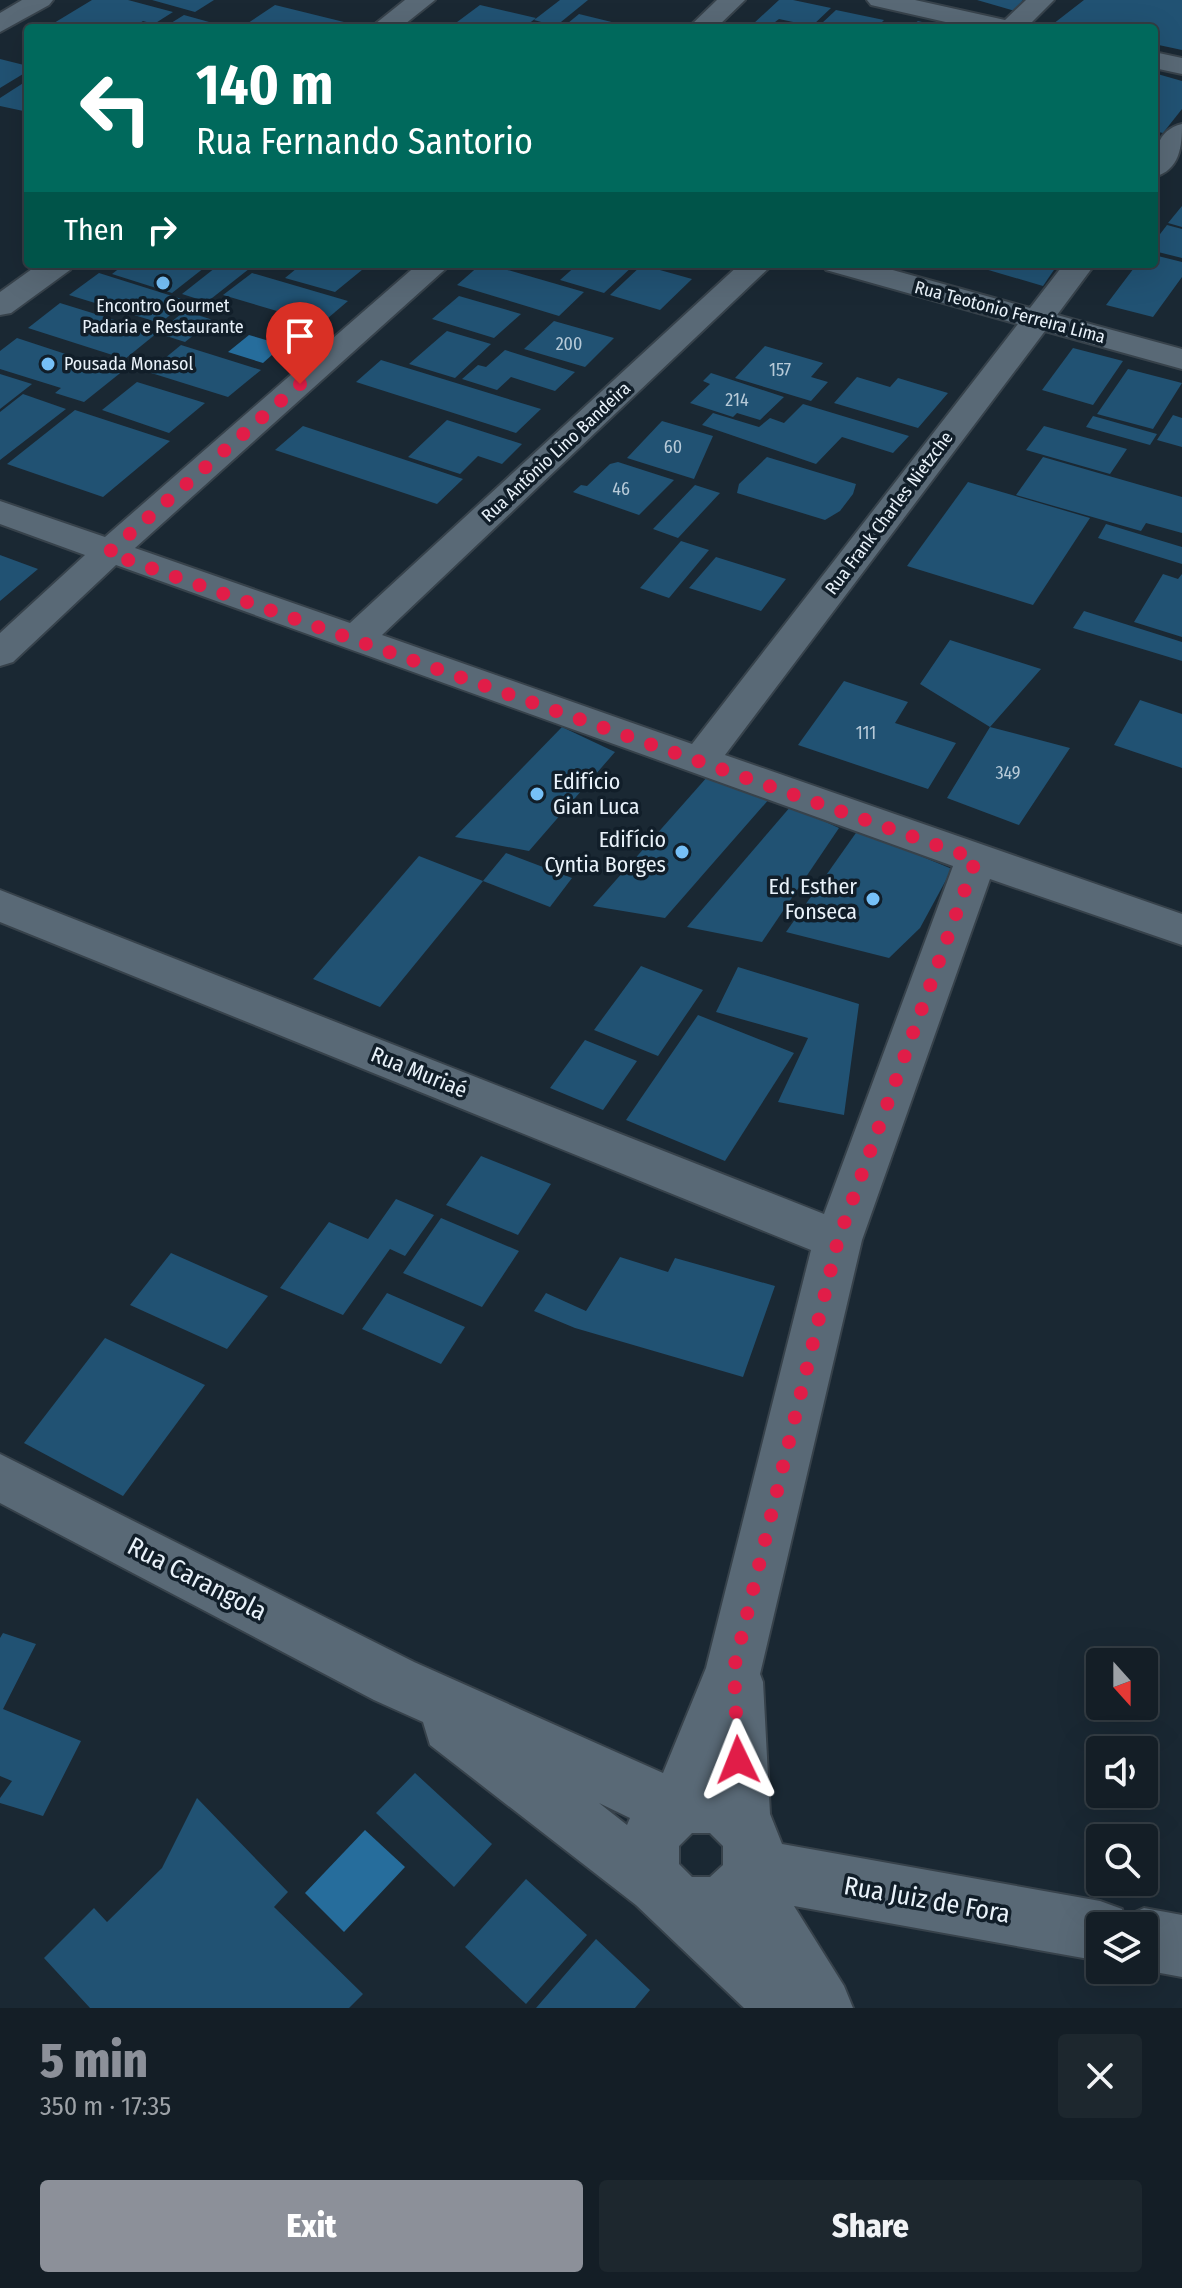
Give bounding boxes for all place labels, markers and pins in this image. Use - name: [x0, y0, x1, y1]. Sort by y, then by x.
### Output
- marker: Encontro Gourmet Padaria e Restaurante: [154, 274, 172, 292]
- place label: Encontro Gourmet Padaria e Restaurante: [82, 295, 244, 338]
- pin: [266, 302, 334, 384]
- place label: Pousada Monasol: [64, 353, 193, 375]
- marker: Pousada Monasol: [39, 355, 57, 373]
- place label: Edifício Gian Luca: [553, 768, 640, 820]
- marker: Edifício Gian Luca: [528, 785, 546, 803]
- place label: Edifício Cyntia Borges: [545, 826, 666, 878]
- marker: Edifício Cyntia Borges: [673, 843, 691, 861]
- place label: Ed. Esther Fonseca: [769, 873, 857, 925]
- marker: Ed. Esther Fonseca: [864, 890, 882, 908]

